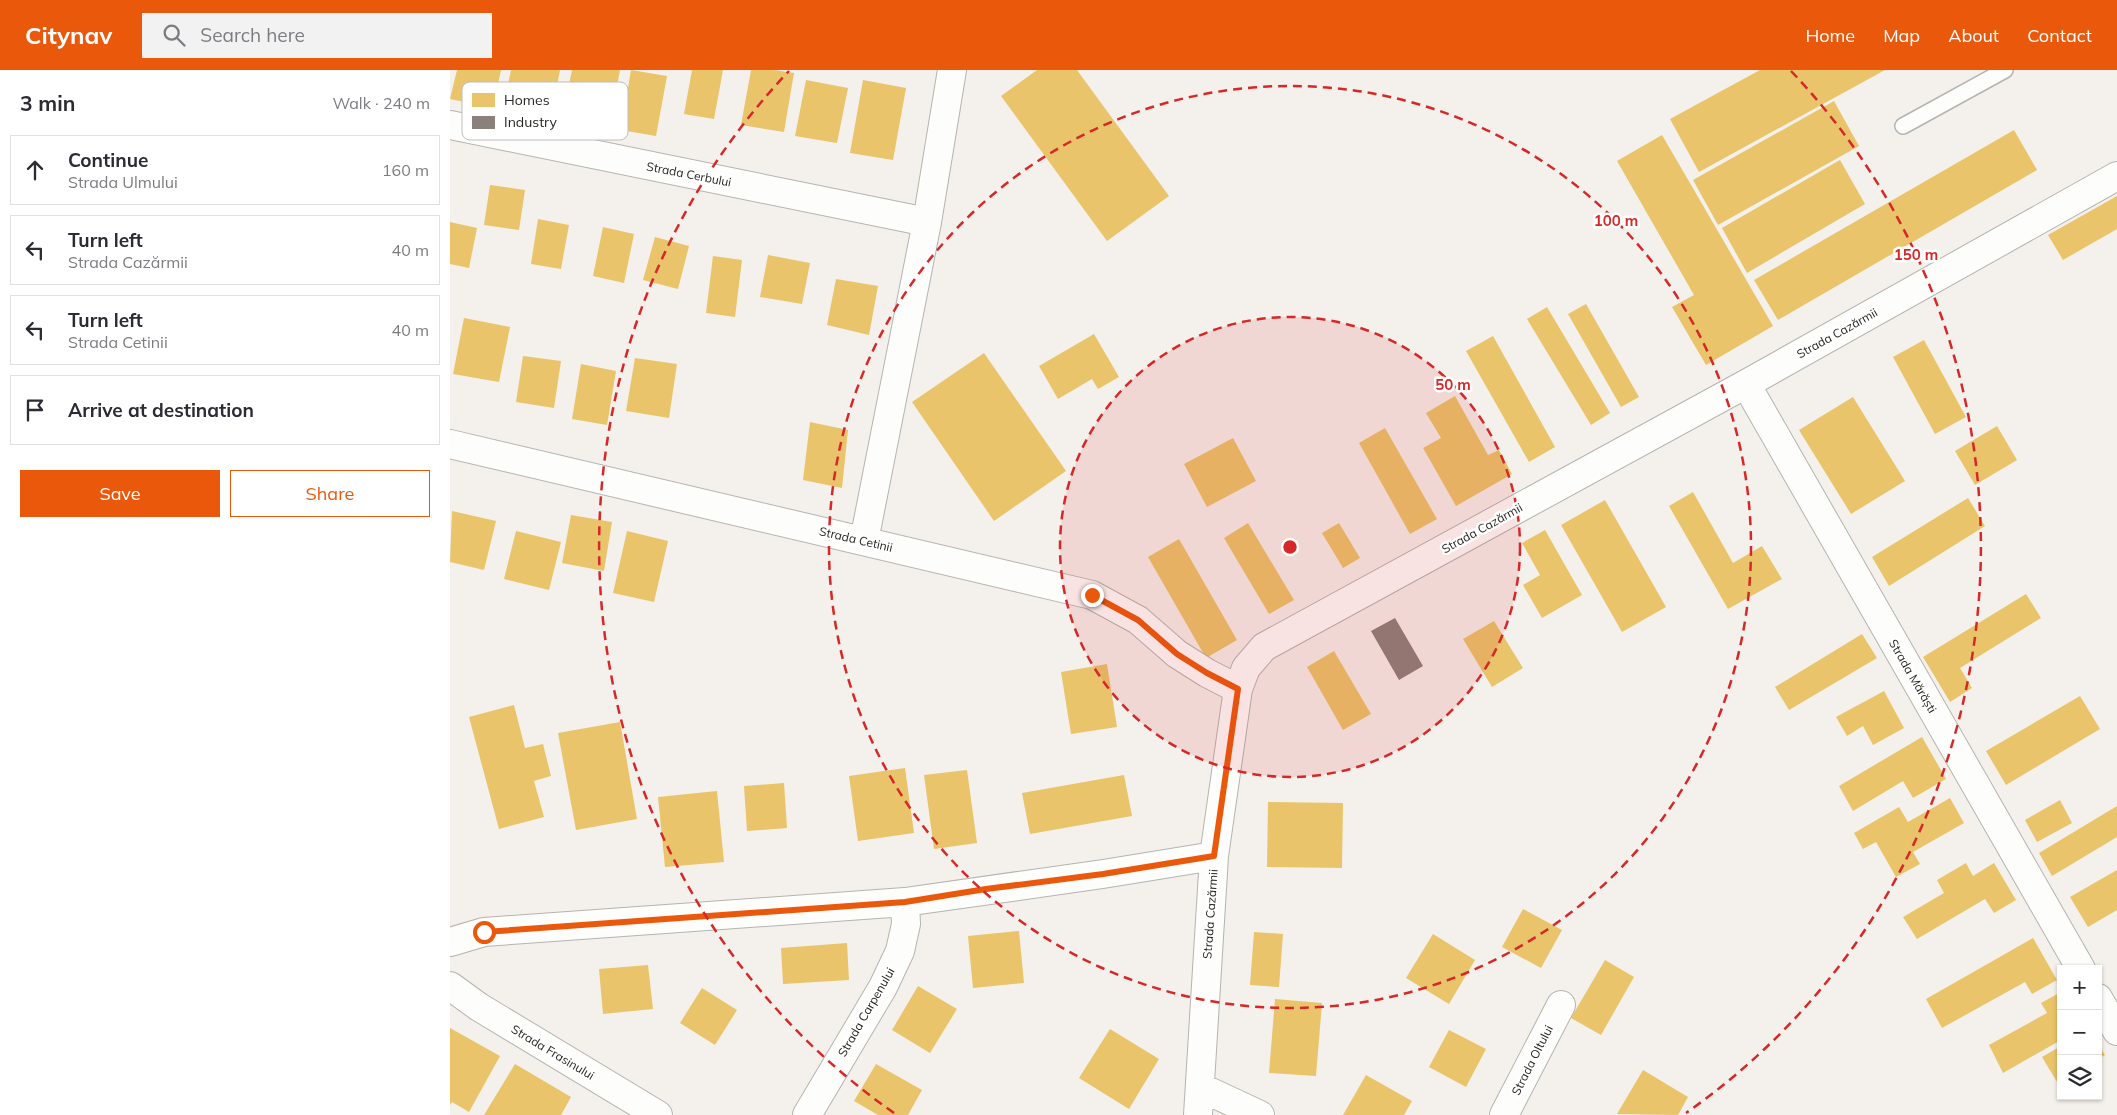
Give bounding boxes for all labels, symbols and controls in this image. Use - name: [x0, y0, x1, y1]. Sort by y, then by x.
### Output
- search box: [142, 13, 492, 58]
- text: Citynav: [25, 20, 112, 50]
- icon: search: [160, 21, 188, 49]
- text: Search here: [200, 23, 305, 47]
- text: Home: [1805, 24, 1855, 47]
- text: Map: [1883, 24, 1920, 47]
- text: About: [1948, 24, 1999, 47]
- text: Contact: [2027, 24, 2092, 47]
- legend: [462, 82, 628, 140]
- text: 3 min: [20, 90, 75, 116]
- text: Homes: [504, 91, 550, 109]
- text: Walk · 240 m: [332, 93, 430, 113]
- text: Industry: [504, 113, 558, 131]
- text: Continue: [68, 148, 148, 172]
- icon: ahead: [21, 156, 49, 184]
- street label: Strada Cerbului: [645, 158, 733, 190]
- text: 160 m: [382, 160, 429, 180]
- text: Strada Ulmului: [68, 172, 178, 192]
- text: 100 m: [1594, 211, 1638, 230]
- text: Turn left: [68, 228, 143, 252]
- icon: left: [21, 236, 49, 264]
- text: 40 m: [392, 240, 429, 260]
- text: 150 m: [1894, 245, 1938, 264]
- text: Strada Cazărmii: [68, 252, 188, 272]
- street label: Strada Cazărmii: [1794, 305, 1880, 361]
- text: Turn left: [68, 308, 143, 332]
- icon: left: [21, 316, 49, 344]
- text: 40 m: [392, 320, 429, 340]
- text: Strada Cetinii: [68, 332, 168, 352]
- text: 50 m: [1435, 375, 1471, 394]
- icon: arrive: [21, 396, 49, 424]
- text: Arrive at destination: [68, 398, 254, 422]
- button: Save: [20, 470, 220, 517]
- button: Share: [230, 470, 430, 517]
- street label: Strada Cazărmii: [1439, 500, 1525, 556]
- street label: Strada Cetinii: [818, 523, 894, 555]
- centre of rings: [1281, 538, 1299, 556]
- route end: [1081, 584, 1104, 607]
- street label: Strada Mărăști: [1885, 636, 1940, 716]
- street label: Strada Cazărmii: [1199, 868, 1221, 959]
- route start: [473, 921, 496, 944]
- street label: Strada Carpenului: [834, 965, 898, 1059]
- map controls: [2057, 965, 2102, 1100]
- button: +: [2057, 965, 2102, 1010]
- button: −: [2057, 1010, 2102, 1055]
- street label: Strada Frasinului: [509, 1021, 597, 1083]
- street label: Strada Oltului: [1508, 1022, 1556, 1098]
- button: layers: [2057, 1055, 2102, 1100]

